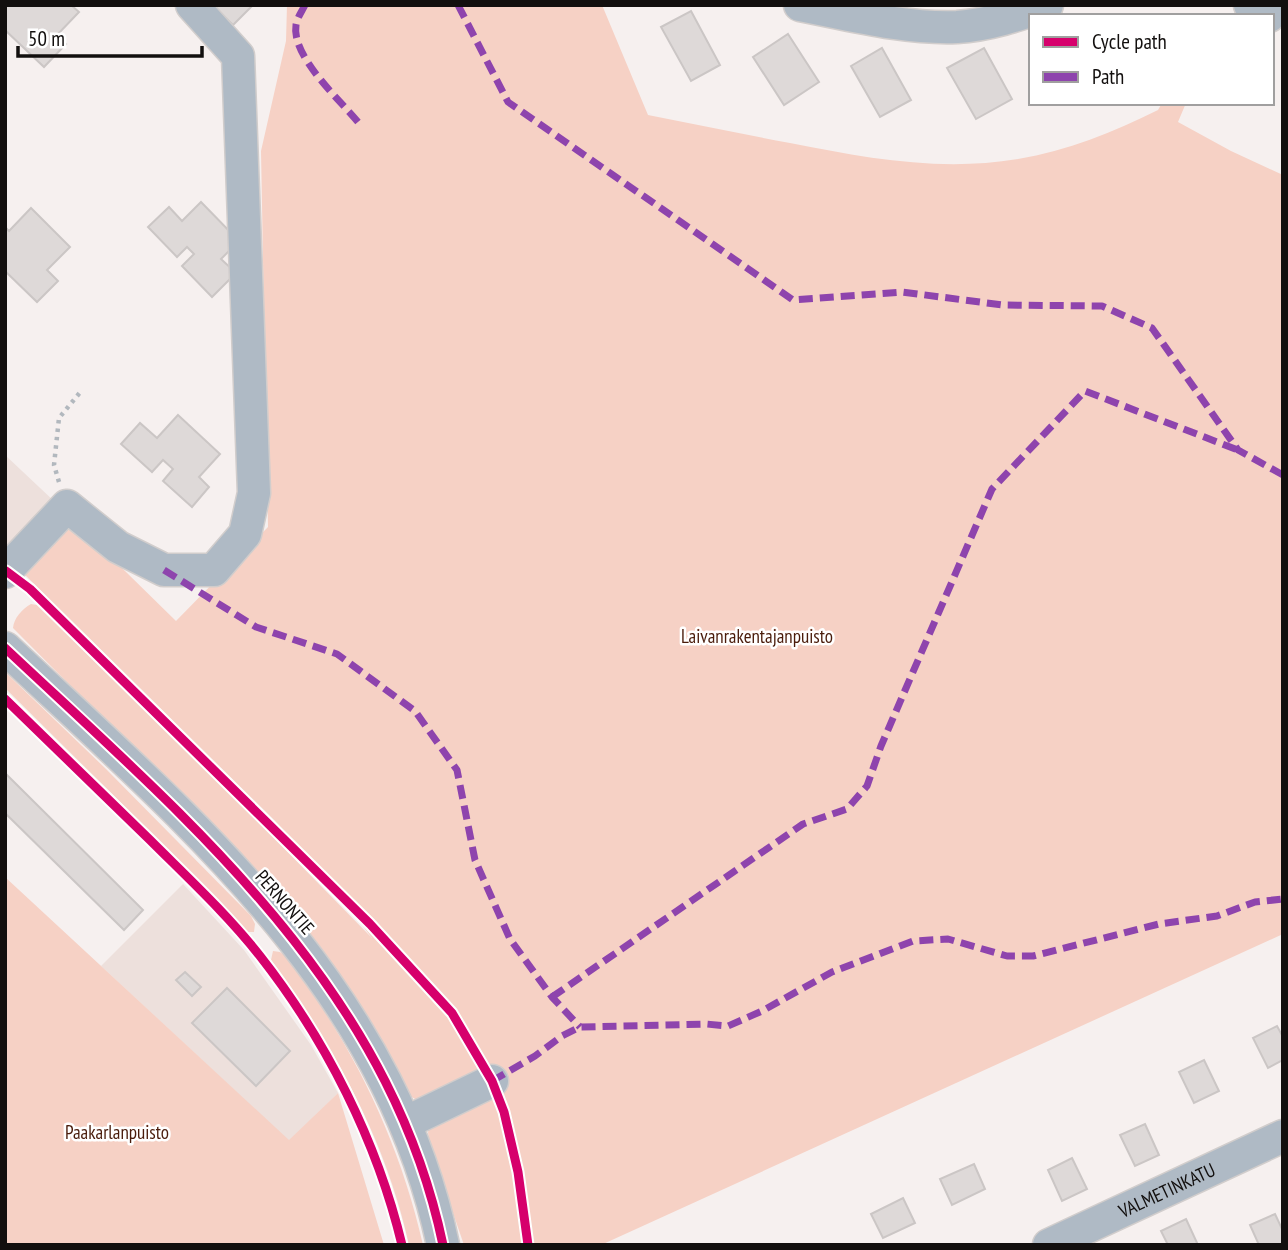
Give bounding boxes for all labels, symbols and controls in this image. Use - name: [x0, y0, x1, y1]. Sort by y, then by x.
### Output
- scale bar: [18, 14, 201, 58]
- legend: [1029, 14, 1274, 105]
- text: 50 m: [28, 25, 65, 52]
- text: Cycle path: [1092, 28, 1167, 55]
- text: Path: [1092, 63, 1124, 90]
- park label: Laivanrakentajanpuisto: [681, 624, 833, 648]
- street label: PERNONTIE: [250, 865, 320, 939]
- park label: Paakarlanpuisto: [65, 1120, 169, 1144]
- street label: VALMETINKATU: [1114, 1157, 1219, 1223]

